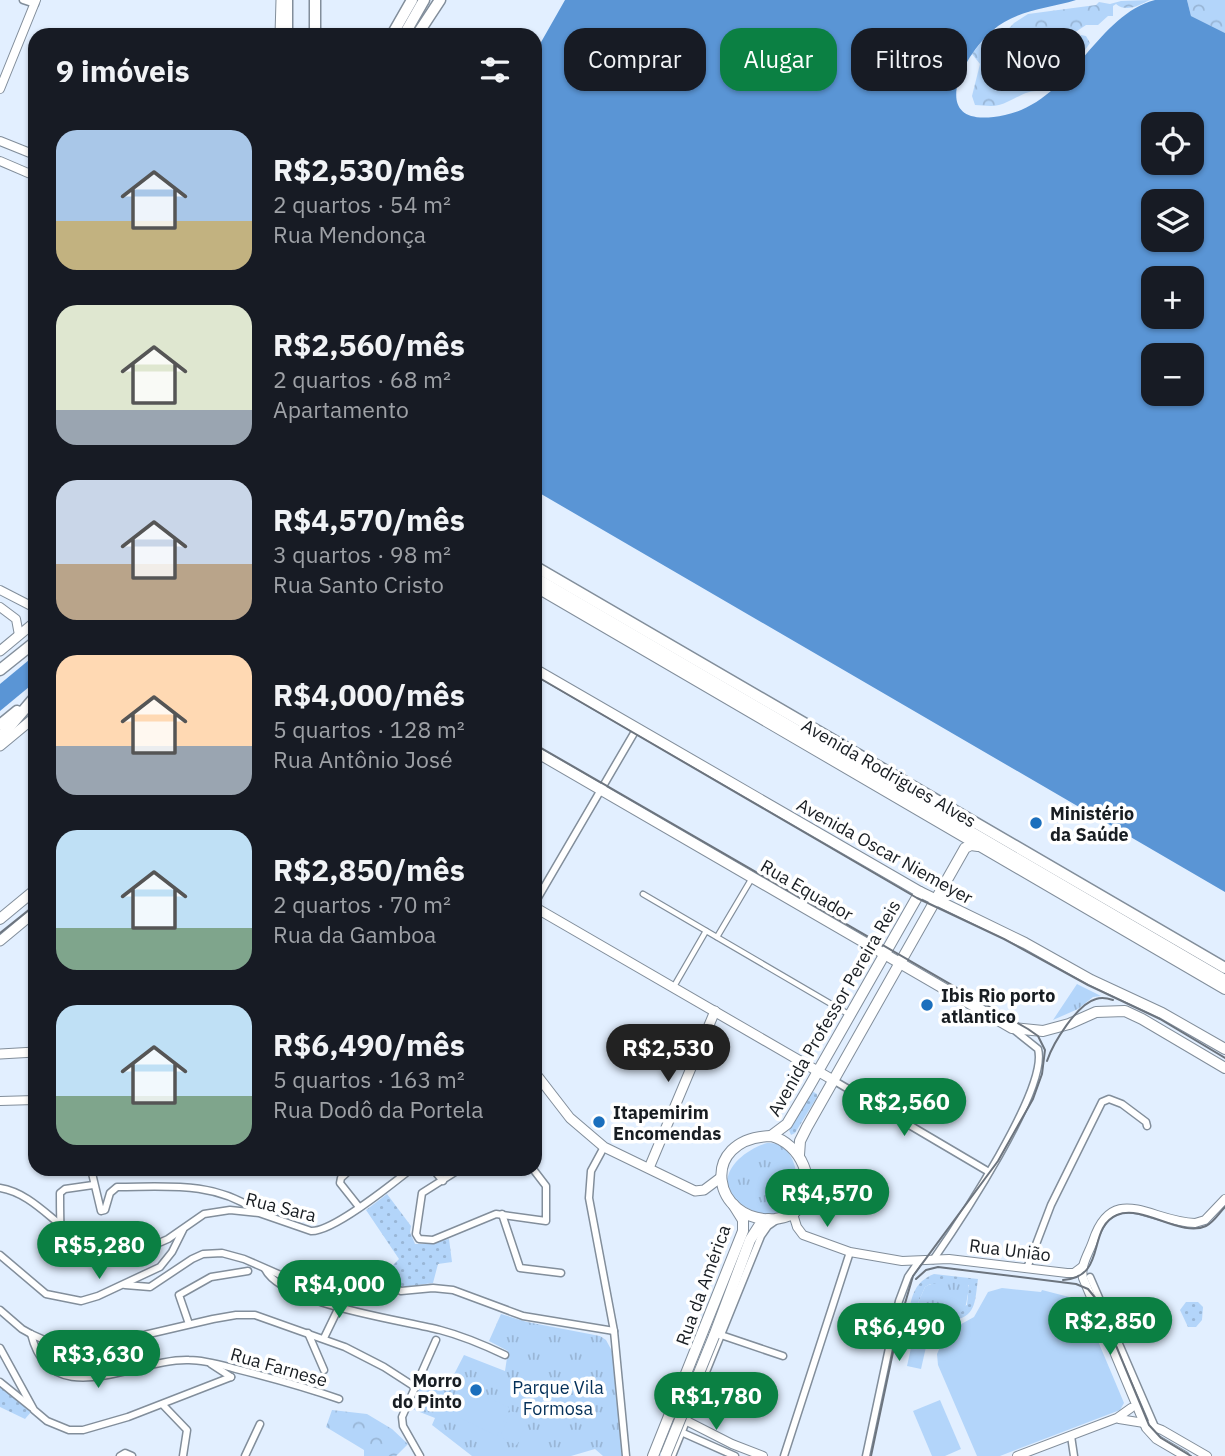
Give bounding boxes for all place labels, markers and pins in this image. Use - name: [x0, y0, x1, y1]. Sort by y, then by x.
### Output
- place label: Ministério da Saúde: [1050, 802, 1134, 846]
- marker: Ministério da Saúde: [1028, 815, 1044, 831]
- place label: Ibis Rio porto atlantico: [941, 984, 1055, 1028]
- marker: Ibis Rio porto atlantico: [919, 997, 935, 1013]
- pin: R$2,530: [603, 1024, 733, 1084]
- pin: R$2,560: [839, 1078, 969, 1138]
- place label: Itapemirim Encomendas: [613, 1101, 721, 1145]
- marker: Itapemirim Encomendas: [591, 1114, 607, 1130]
- pin: R$4,570: [762, 1170, 892, 1229]
- pin: R$5,280: [34, 1222, 164, 1281]
- pin: R$4,000: [274, 1260, 404, 1320]
- pin: R$2,850: [1045, 1298, 1175, 1357]
- pin: R$6,490: [834, 1304, 964, 1363]
- pin: R$3,630: [33, 1330, 163, 1390]
- place label: Morro do Pinto: [392, 1369, 462, 1413]
- pin: R$1,780: [651, 1372, 781, 1432]
- marker: Morro do Pinto: [468, 1382, 484, 1398]

